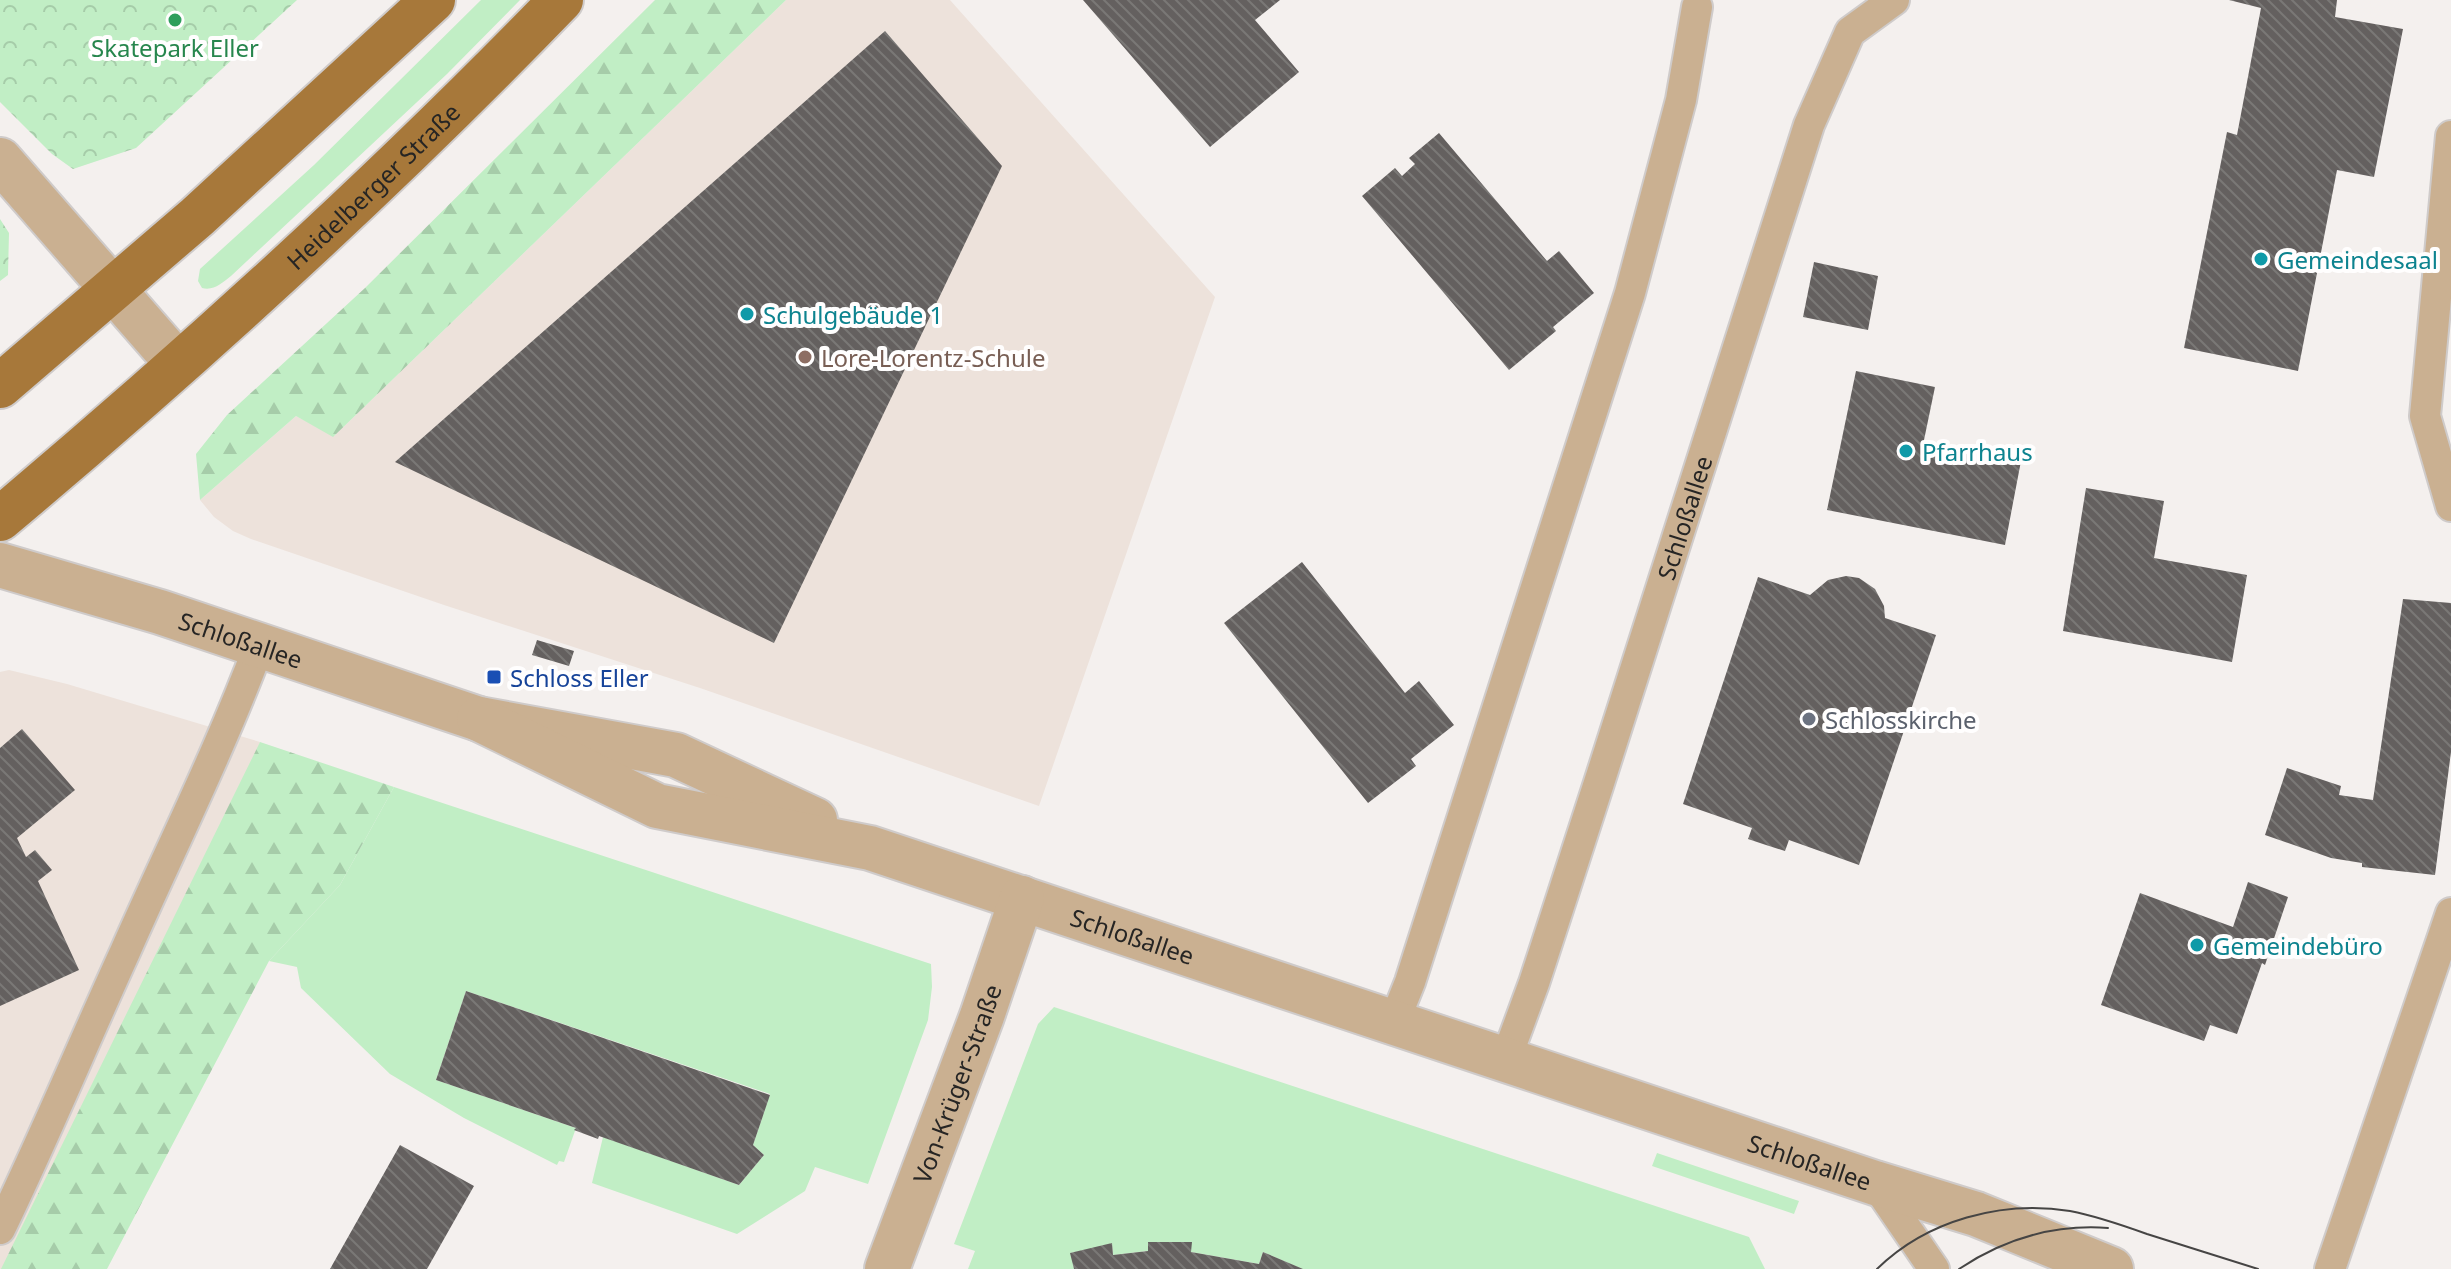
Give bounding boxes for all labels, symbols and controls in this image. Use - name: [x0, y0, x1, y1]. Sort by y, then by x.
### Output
- marker: Skatepark Eller: [166, 11, 184, 29]
- place label: Skatepark Eller: [91, 31, 259, 64]
- street label: Heidelberger Straße: [279, 95, 467, 276]
- place label: Gemeindesaal: [2277, 243, 2438, 276]
- marker: Gemeindesaal: [2252, 250, 2270, 268]
- place label: Schulgebäude 1: [763, 298, 943, 331]
- marker: Schulgebäude 1: [738, 305, 756, 323]
- place label: Lore-Lorentz-Schule: [821, 341, 1045, 374]
- marker: Lore-Lorentz-Schule: [796, 348, 814, 366]
- place label: Pfarrhaus: [1922, 435, 2033, 468]
- marker: Pfarrhaus: [1897, 442, 1915, 460]
- street label: Schloßallee: [1648, 451, 1719, 584]
- street label: Schloßallee: [175, 603, 307, 675]
- place label: Schloss Eller: [510, 661, 649, 694]
- marker: Schloss Eller: [485, 668, 503, 686]
- place label: Schlosskirche: [1825, 703, 1977, 736]
- marker: Schlosskirche: [1800, 710, 1818, 728]
- street label: Schloßallee: [1066, 900, 1199, 971]
- place label: Gemeindebüro: [2213, 929, 2383, 962]
- marker: Gemeindebüro: [2188, 936, 2206, 954]
- street label: Von-Krüger-Straße: [904, 980, 1008, 1188]
- street label: Schloßallee: [1744, 1125, 1876, 1197]

